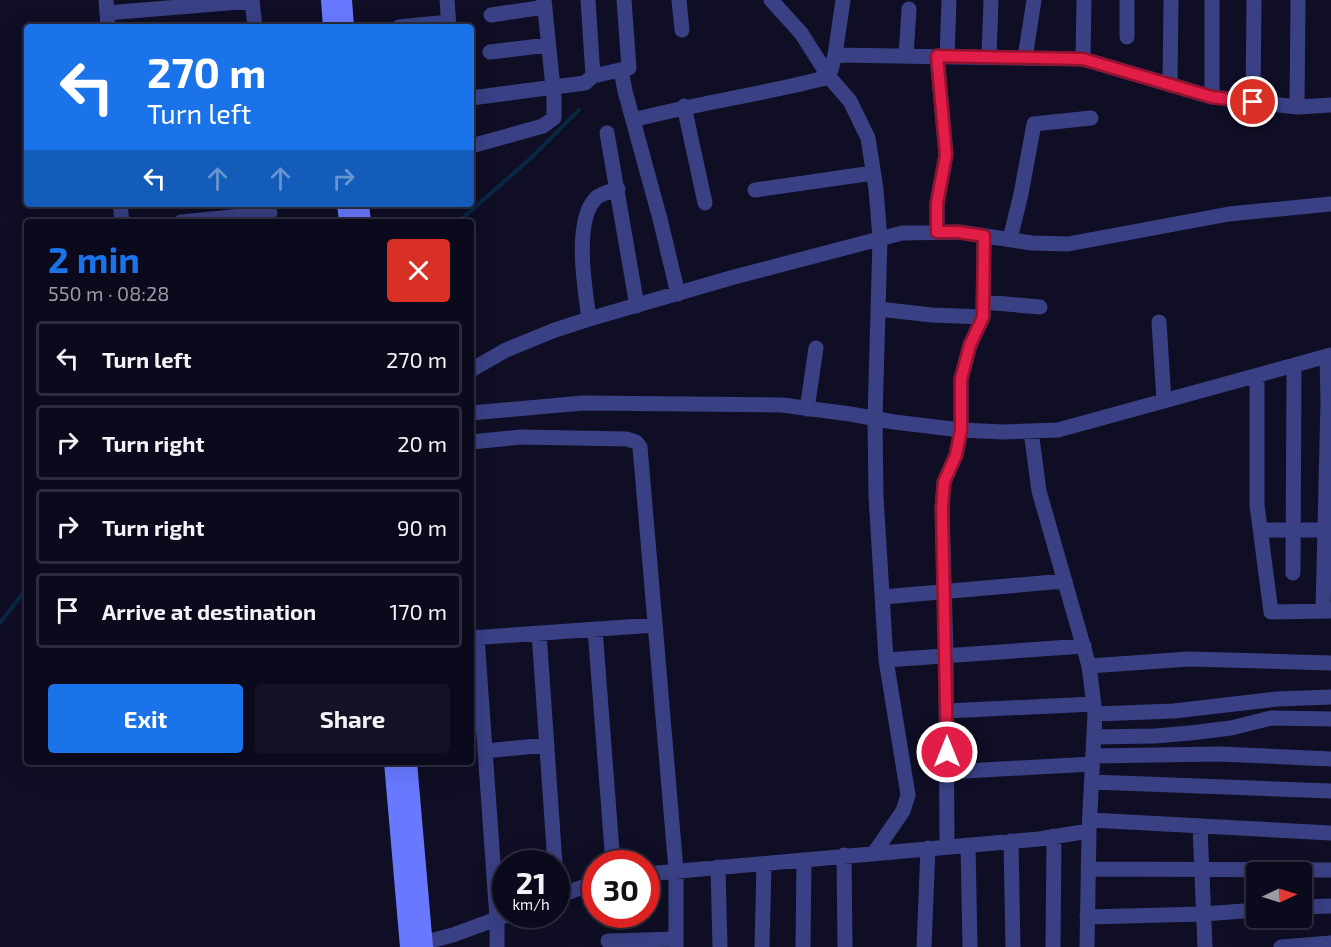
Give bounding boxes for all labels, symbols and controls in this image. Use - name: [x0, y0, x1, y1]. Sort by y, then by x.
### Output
- text: 270 m: [147, 46, 266, 96]
- icon: left: [48, 48, 126, 126]
- pin: [1227, 76, 1278, 127]
- icon: arrive: [1236, 85, 1269, 118]
- text: Turn left: [147, 97, 251, 129]
- icon: left: [138, 162, 171, 195]
- icon: ahead: [201, 162, 234, 195]
- icon: ahead: [264, 162, 297, 195]
- icon: right: [327, 162, 360, 195]
- text: 2 min: [48, 237, 140, 280]
- button: close: [387, 239, 450, 302]
- text: 550 m · 08:28: [48, 281, 169, 305]
- icon: left: [51, 342, 84, 375]
- text: Turn left: [102, 346, 191, 372]
- text: 270 m: [386, 346, 447, 372]
- icon: right: [51, 426, 84, 459]
- text: Turn right: [102, 430, 204, 456]
- text: 20 m: [397, 430, 447, 456]
- icon: right: [51, 510, 84, 543]
- text: Turn right: [102, 514, 204, 540]
- text: 90 m: [397, 514, 447, 540]
- icon: arrive: [51, 594, 84, 627]
- text: Arrive at destination: [102, 598, 316, 624]
- text: 170 m: [390, 598, 447, 624]
- button: Exit: [48, 684, 243, 753]
- button: Share: [255, 684, 450, 753]
- position arrow: [915, 720, 979, 784]
- speed limit sign: 30: [582, 850, 660, 928]
- north arrow: [1246, 862, 1312, 928]
- map controls: [1246, 862, 1312, 928]
- text: 21: [516, 864, 546, 900]
- text: km/h: [512, 895, 550, 913]

